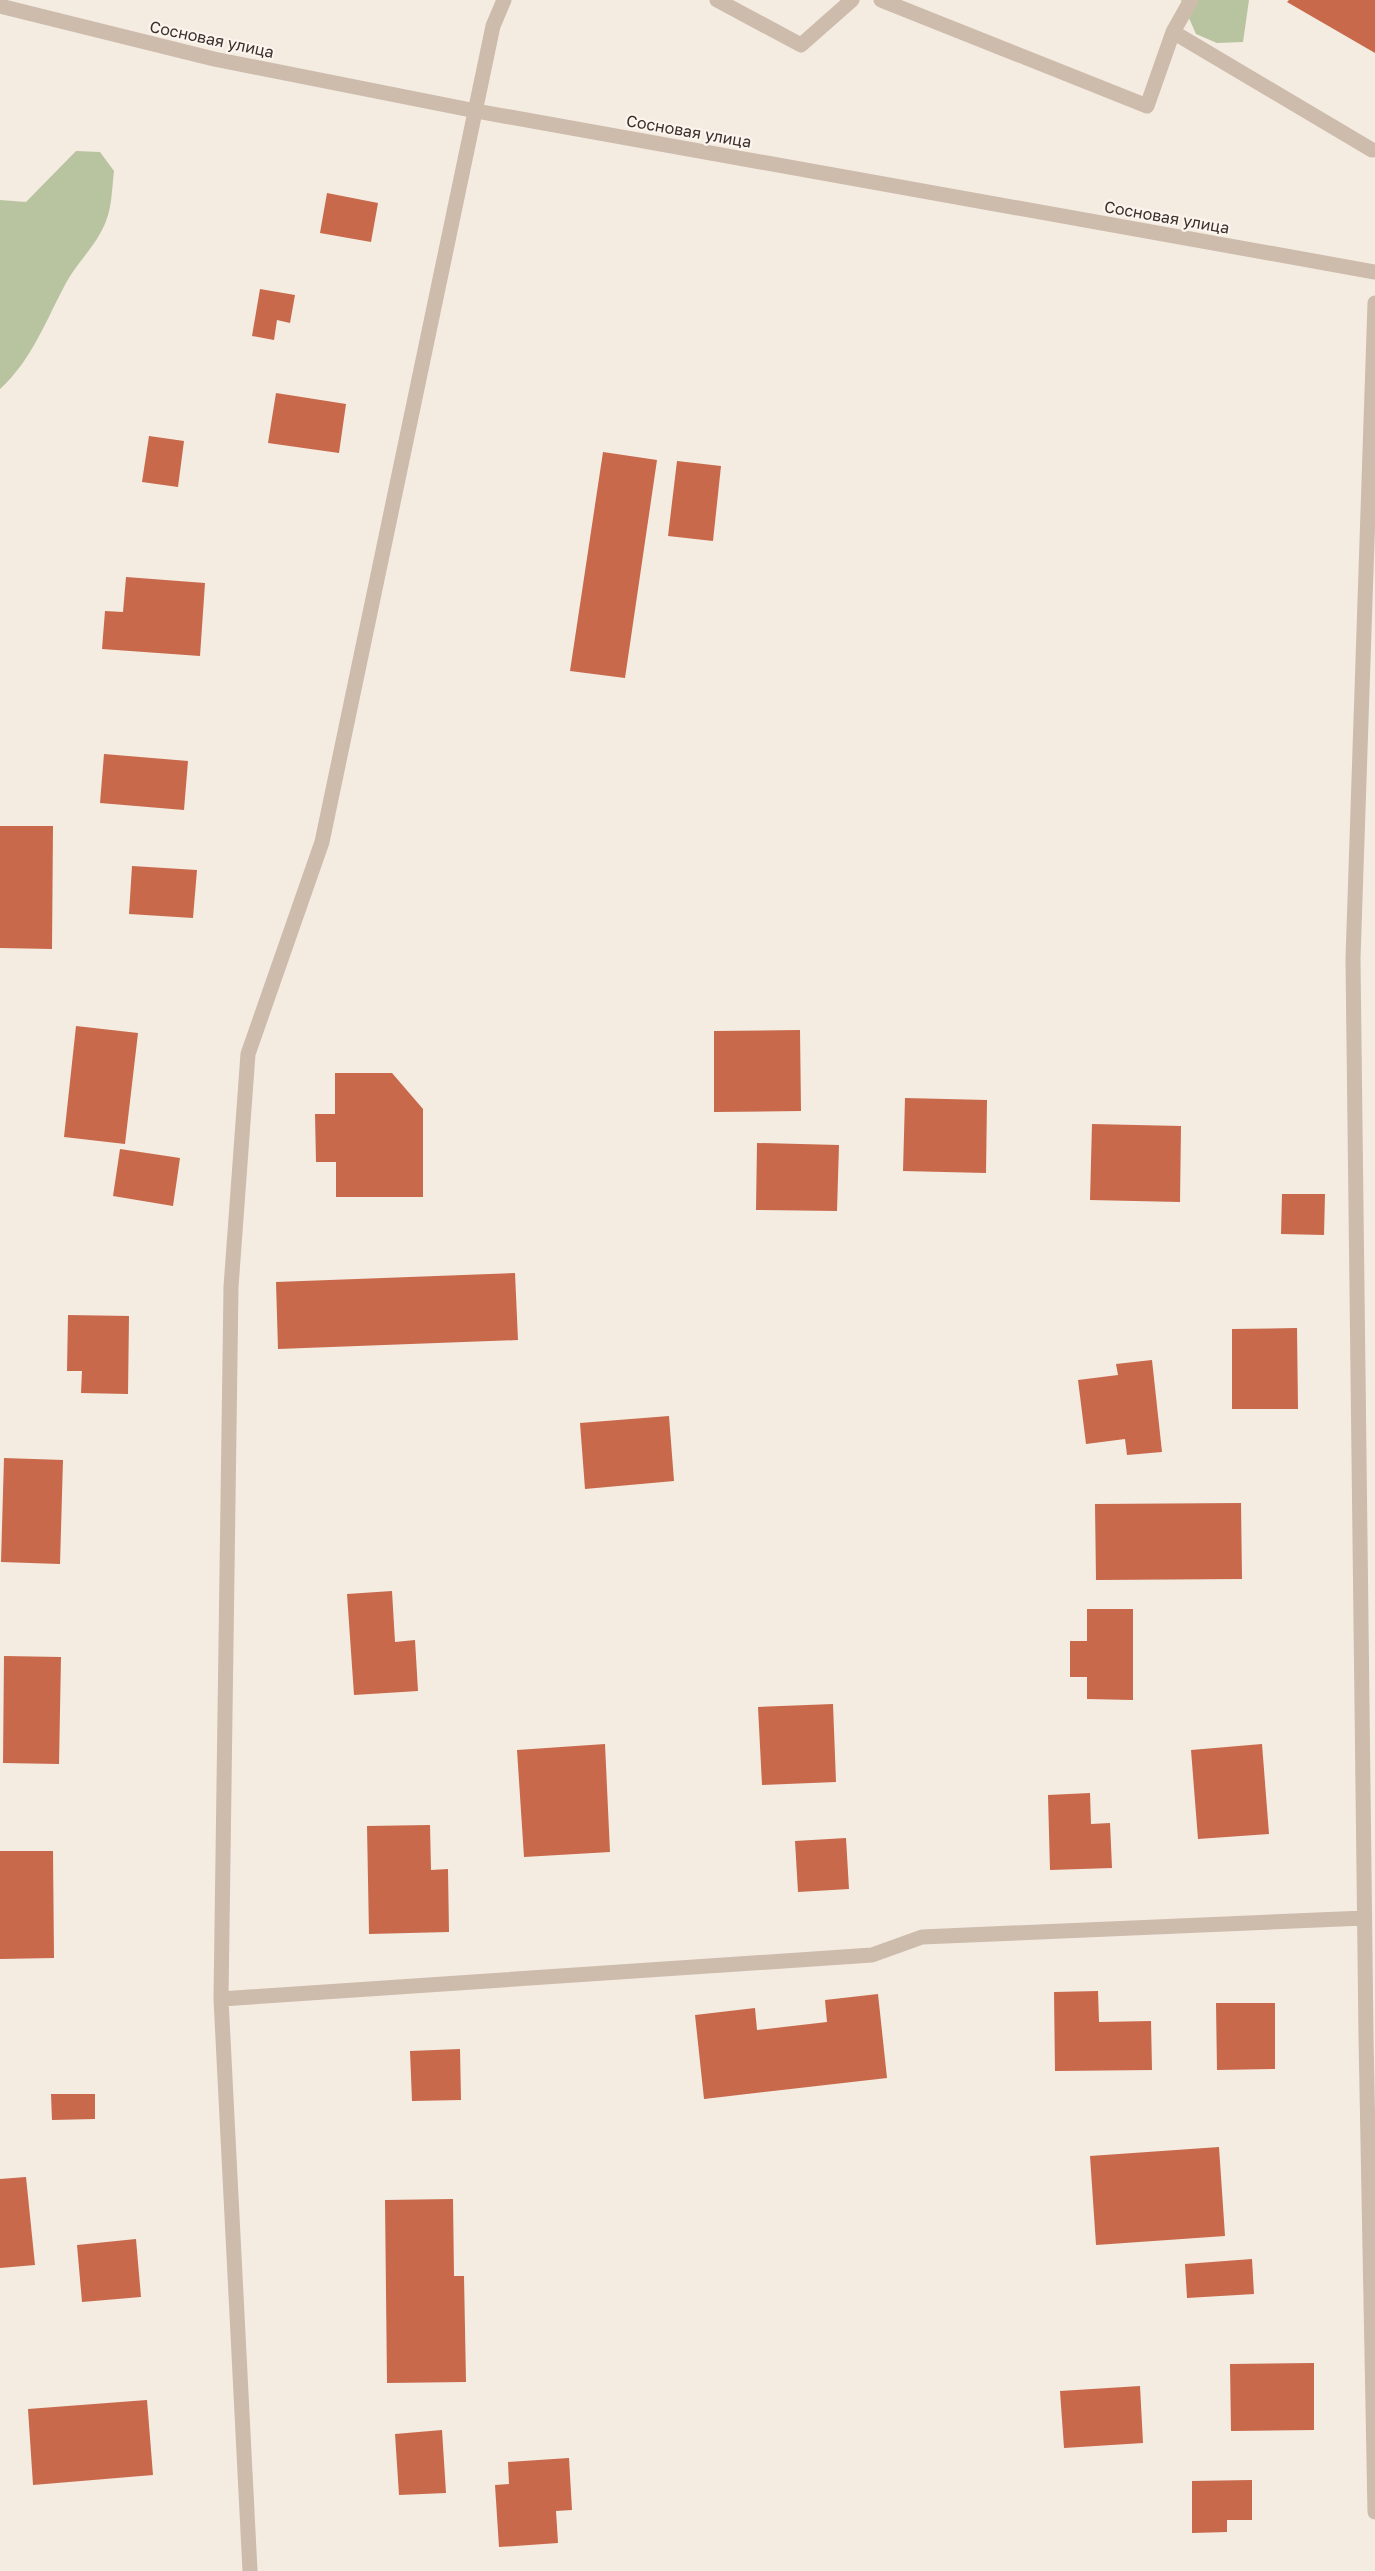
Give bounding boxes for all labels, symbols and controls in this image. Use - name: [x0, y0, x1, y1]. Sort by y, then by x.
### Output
- street label: Сосновая улица: [148, 16, 276, 62]
- street label: Сосновая улица: [625, 110, 753, 152]
- street label: Сосновая улица: [1103, 196, 1231, 238]

